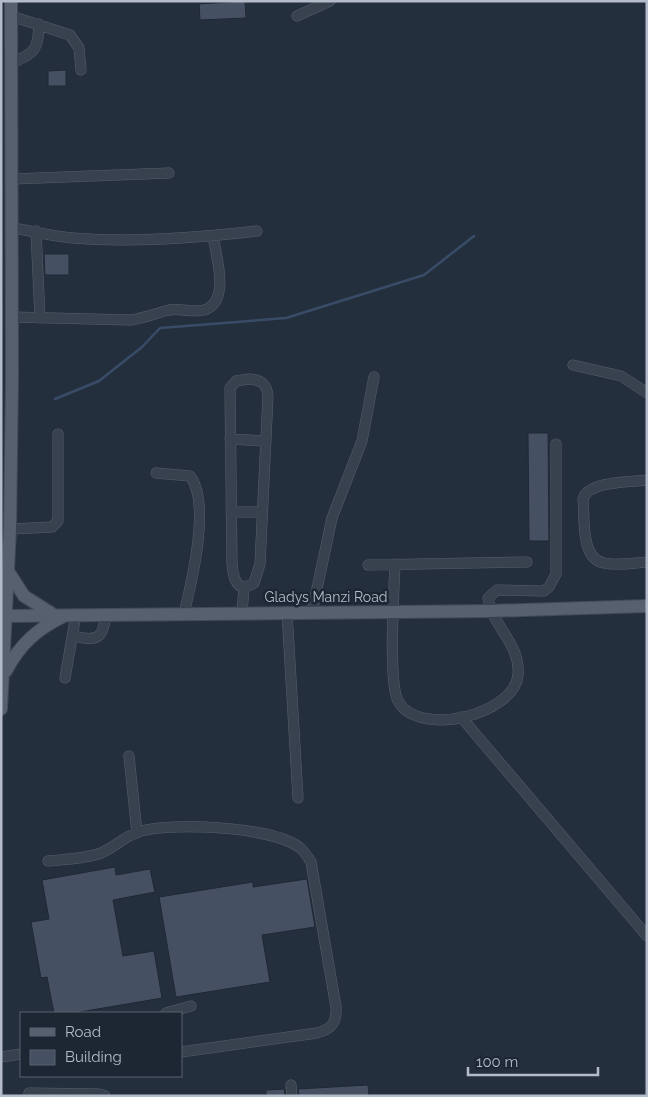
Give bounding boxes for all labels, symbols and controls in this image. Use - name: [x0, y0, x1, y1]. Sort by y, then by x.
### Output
- street label: Gladys Manzi Road: [265, 589, 388, 605]
- legend: [20, 1012, 182, 1077]
- text: Road: [65, 1023, 101, 1041]
- scale bar: [468, 1044, 598, 1076]
- text: Building: [65, 1048, 122, 1066]
- text: 100 m: [476, 1053, 518, 1071]

